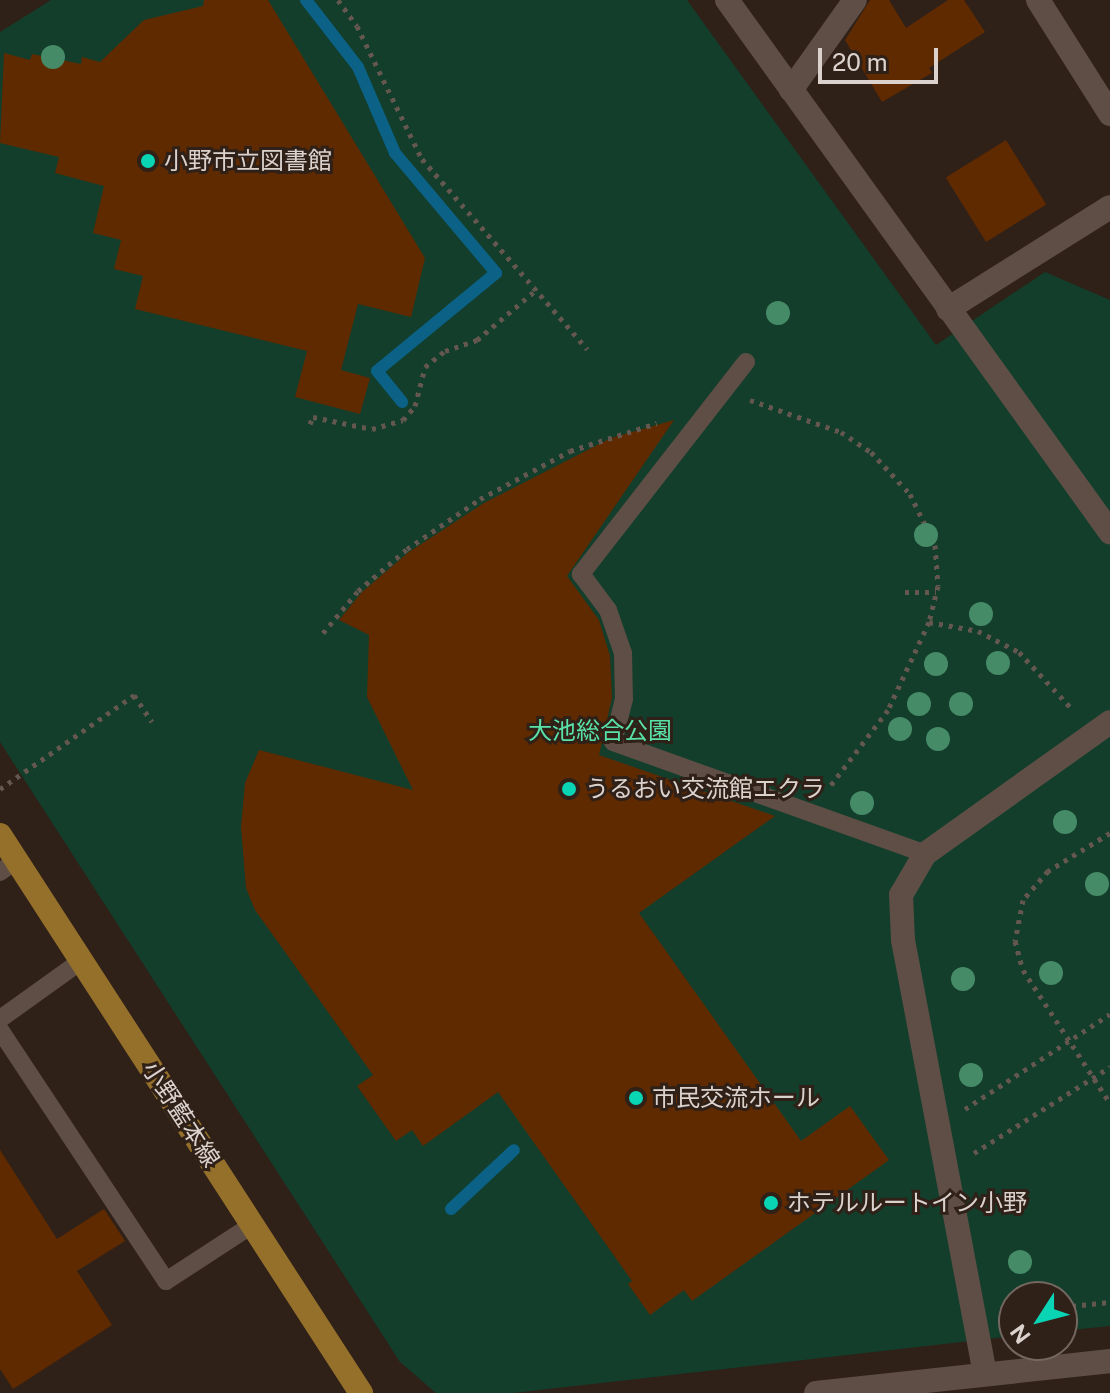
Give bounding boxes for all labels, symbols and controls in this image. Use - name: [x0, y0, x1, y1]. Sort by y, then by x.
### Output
- scale bar: [822, 32, 942, 82]
- text: 20 m: [832, 48, 888, 76]
- place label: 小野市立図書館: [164, 147, 332, 175]
- marker: 小野市立図書館: [139, 152, 157, 170]
- park label: 大池総合公園: [528, 717, 672, 745]
- place label: うるおい交流館エクラ: [585, 775, 825, 803]
- marker: うるおい交流館エクラ: [560, 780, 578, 798]
- street label: 小野藍本線: [136, 1056, 226, 1172]
- place label: 市民交流ホール: [652, 1084, 820, 1112]
- marker: 市民交流ホール: [627, 1089, 645, 1107]
- place label: ホテルルートイン小野: [787, 1189, 1027, 1217]
- marker: ホテルルートイン小野: [762, 1194, 780, 1212]
- north arrow: [998, 1281, 1078, 1361]
- text: N: [1005, 1319, 1036, 1349]

